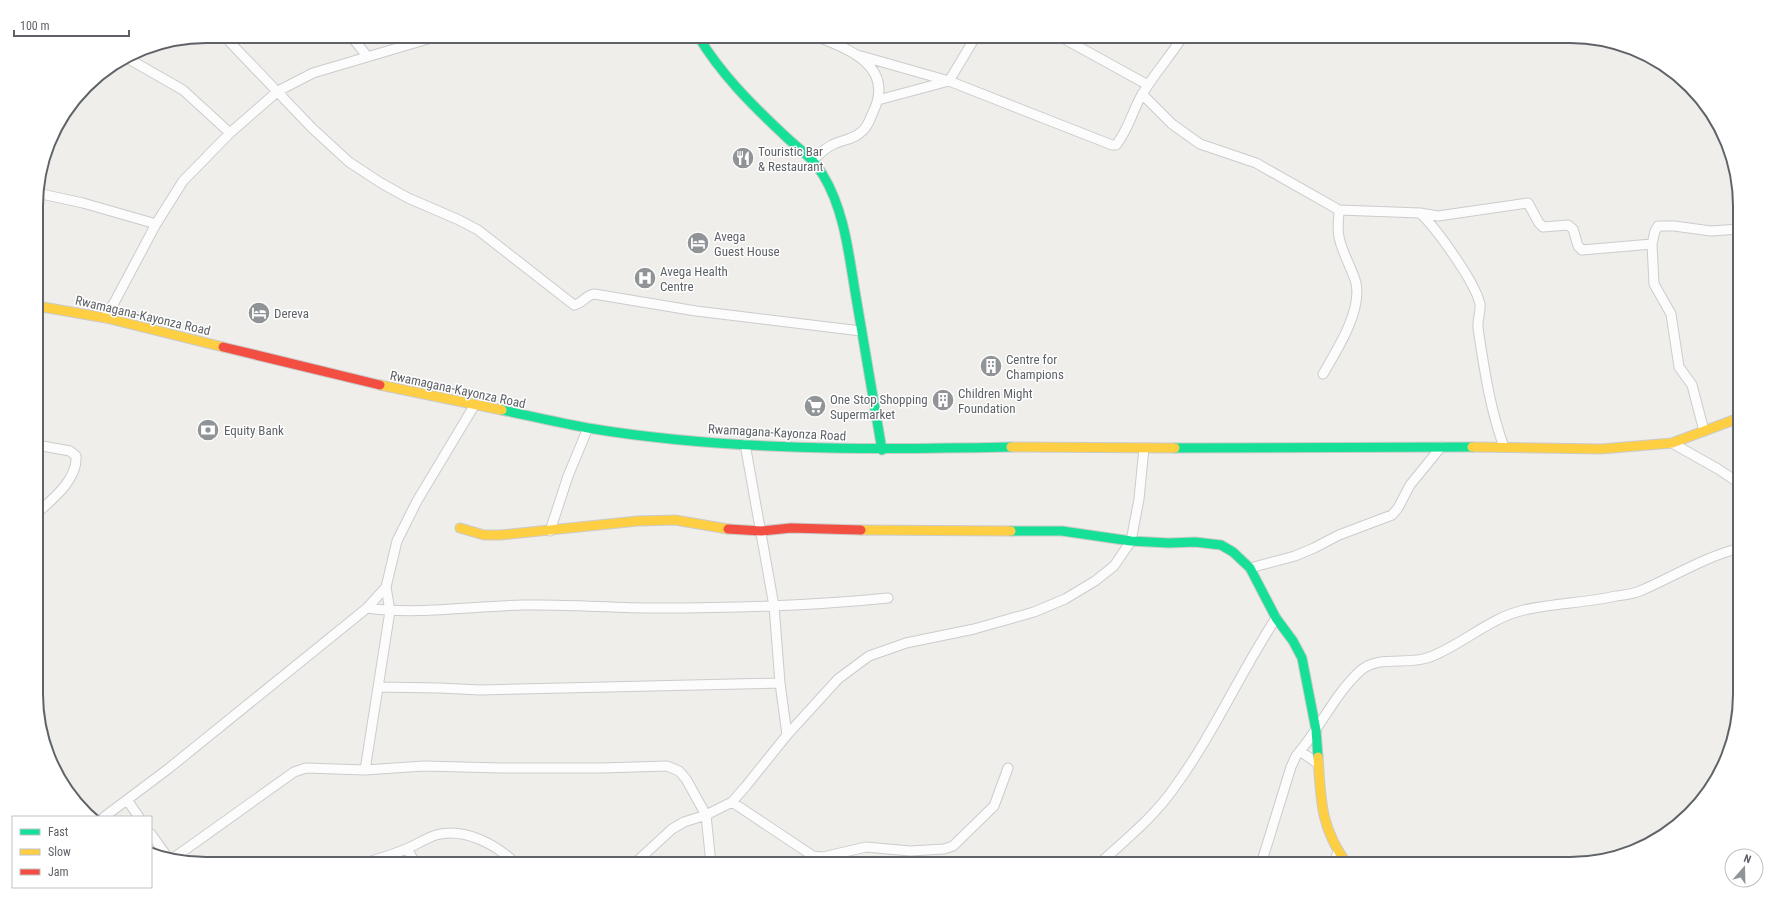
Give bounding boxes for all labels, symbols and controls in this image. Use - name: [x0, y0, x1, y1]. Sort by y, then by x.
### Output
- scale bar: [14, 12, 129, 38]
- text: 100 m: [20, 19, 50, 33]
- place label: Touristic Bar & Restaurant: [758, 144, 824, 174]
- restaurant icon: Touristic Bar & Restaurant: [730, 145, 756, 171]
- place label: Avega Guest House: [714, 229, 780, 259]
- hotel icon: Avega Guest House: [685, 230, 711, 256]
- place label: Avega Health Centre: [660, 264, 728, 294]
- hospital icon: Avega Health Centre: [632, 265, 658, 291]
- street label: Rwamagana-Kayonza Road: [74, 293, 212, 338]
- hotel icon: Dereva: [246, 300, 272, 326]
- place label: Dereva: [274, 306, 309, 321]
- place label: Centre for Champions: [1006, 352, 1064, 382]
- building icon: Centre for Champions: [978, 353, 1004, 379]
- street label: Rwamagana-Kayonza Road: [389, 368, 527, 411]
- place label: Children Might Foundation: [958, 386, 1033, 416]
- building icon: Children Might Foundation: [930, 387, 956, 413]
- place label: One Stop Shopping Supermarket: [830, 392, 928, 422]
- supermarket icon: One Stop Shopping Supermarket: [802, 393, 828, 419]
- bank icon: Equity Bank: [195, 417, 221, 443]
- street label: Rwamagana-Kayonza Road: [707, 421, 846, 444]
- place label: Equity Bank: [224, 423, 284, 438]
- legend: [12, 816, 152, 888]
- text: Fast: [48, 825, 69, 839]
- text: Slow: [48, 845, 71, 859]
- north arrow: [1724, 848, 1764, 888]
- text: N: [1742, 852, 1753, 866]
- text: Jam: [48, 865, 69, 879]

